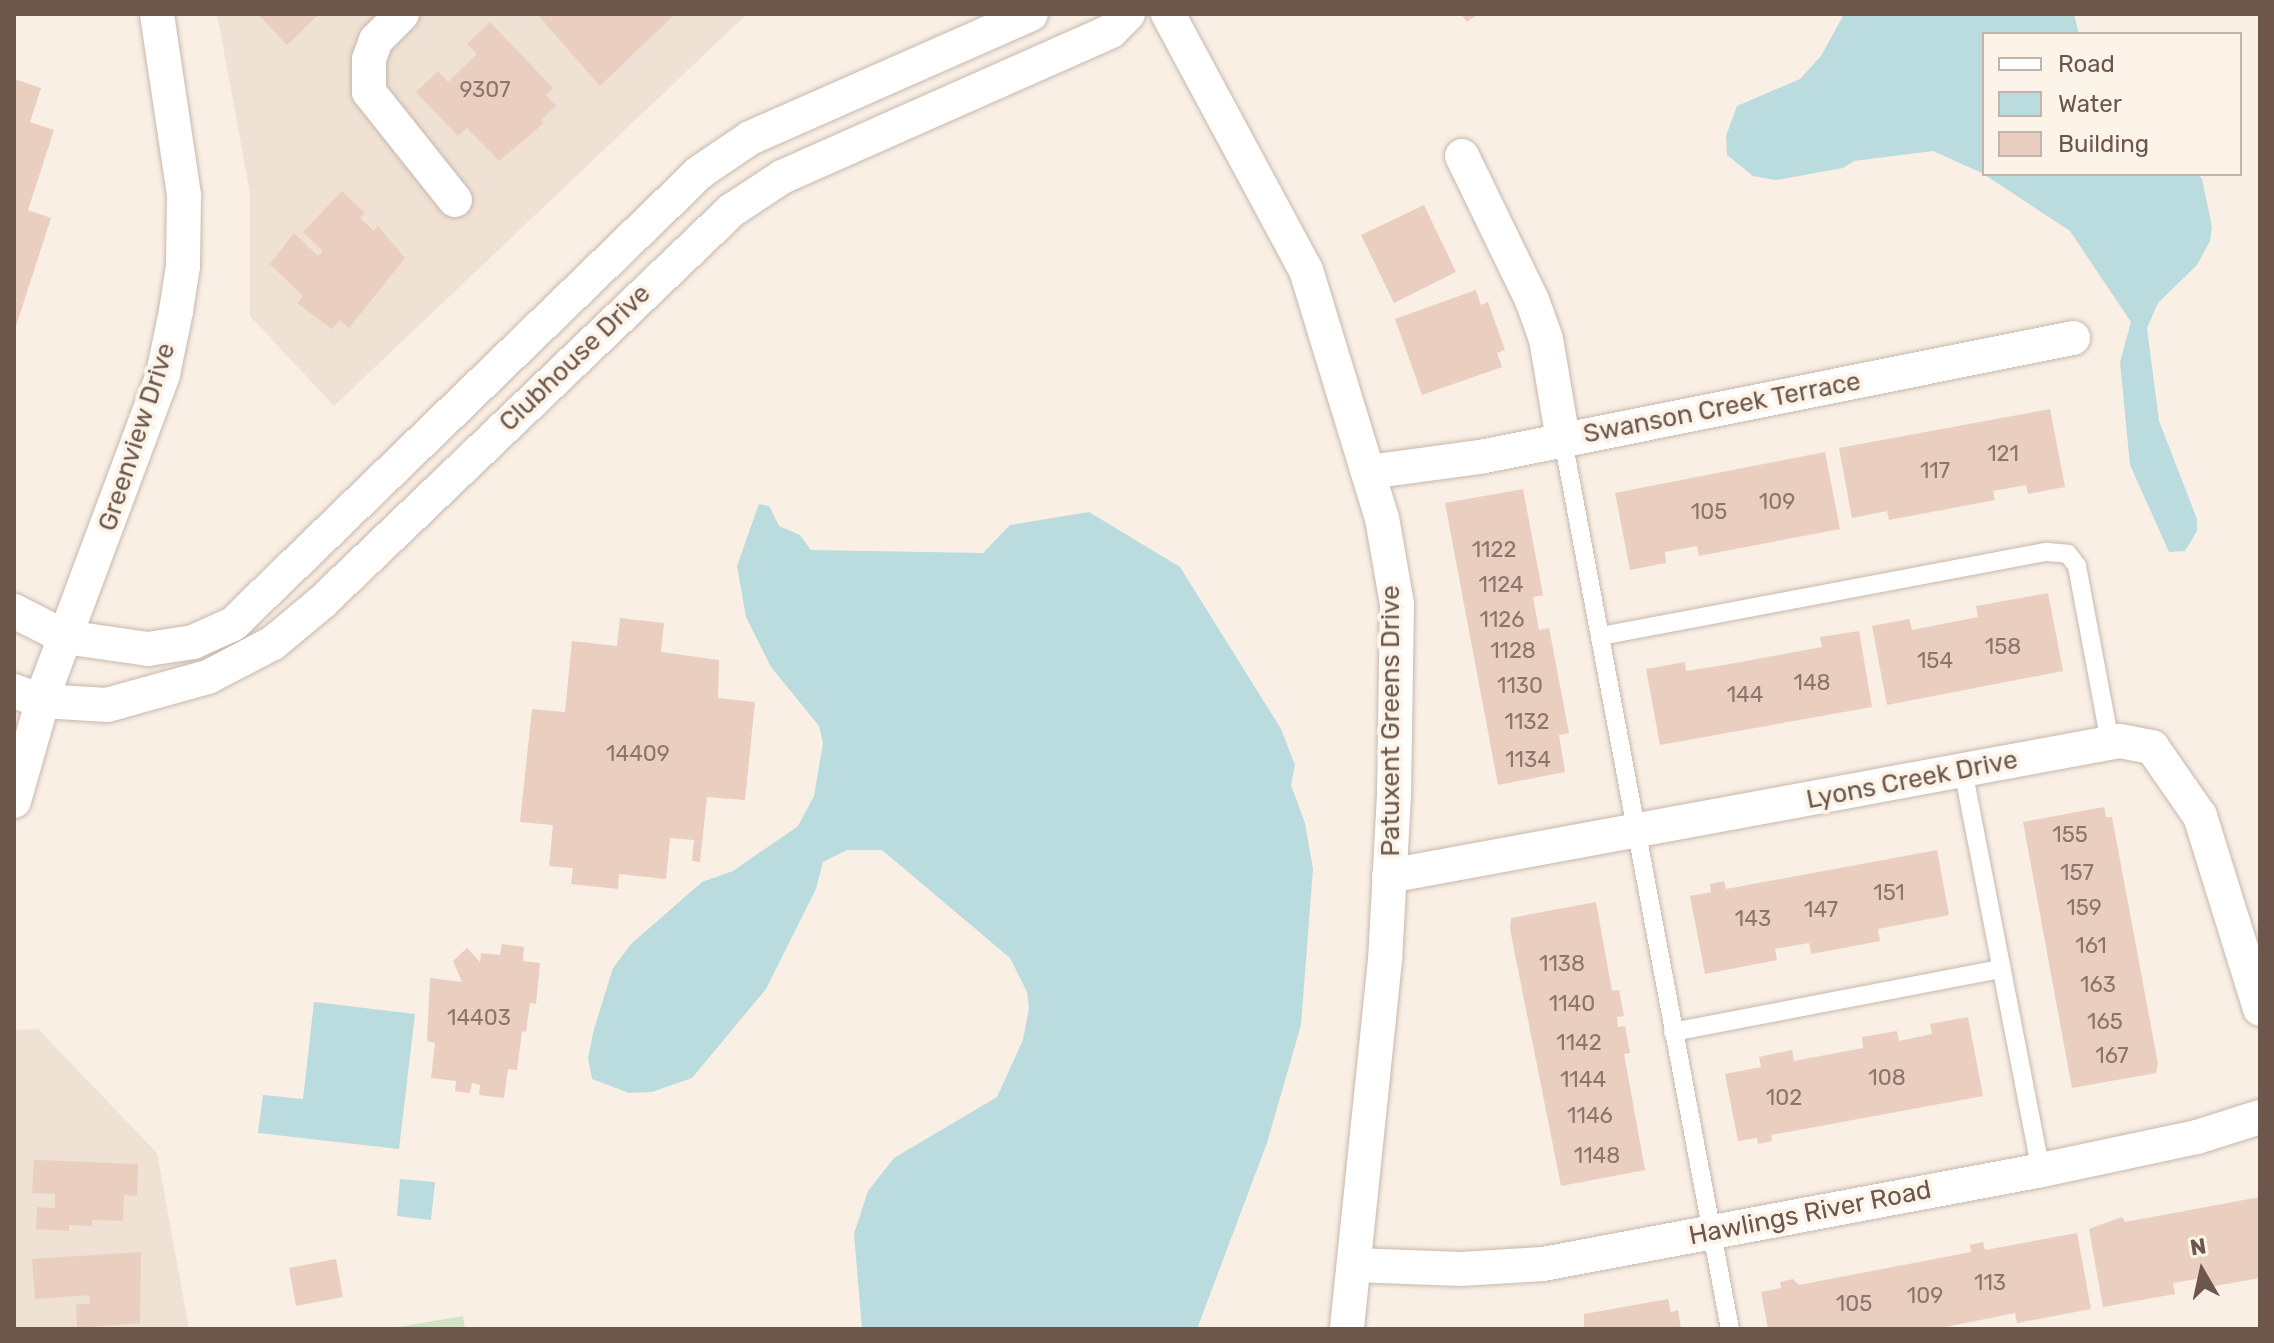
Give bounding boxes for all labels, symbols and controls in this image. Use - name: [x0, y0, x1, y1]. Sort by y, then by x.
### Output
- legend: [1982, 32, 2242, 176]
- text: Road: [2058, 50, 2115, 78]
- house number: 9307: [459, 77, 511, 103]
- text: Water: [2058, 90, 2122, 118]
- text: Building: [2058, 130, 2149, 158]
- street label: Clubhouse Drive: [493, 278, 657, 438]
- street label: Greenview Drive: [92, 339, 182, 535]
- street label: Swanson Creek Terrace: [1580, 366, 1864, 450]
- house number: 121: [1987, 441, 2019, 467]
- house number: 117: [1920, 458, 1950, 484]
- house number: 109: [1759, 489, 1795, 515]
- house number: 105: [1691, 499, 1727, 525]
- house number: 1122: [1472, 537, 1516, 563]
- house number: 1124: [1478, 572, 1524, 598]
- street label: Patuxent Greens Drive: [1375, 585, 1407, 857]
- house number: 1126: [1479, 607, 1525, 633]
- house number: 158: [1985, 634, 2021, 660]
- house number: 1128: [1490, 638, 1536, 664]
- house number: 154: [1917, 648, 1953, 674]
- house number: 148: [1793, 670, 1831, 696]
- house number: 1130: [1497, 673, 1543, 699]
- house number: 144: [1727, 682, 1763, 708]
- house number: 1132: [1505, 709, 1549, 735]
- house number: 14409: [606, 741, 670, 767]
- street label: Lyons Creek Drive: [1804, 744, 2020, 816]
- house number: 1134: [1505, 747, 1551, 773]
- house number: 155: [2052, 822, 2088, 848]
- house number: 157: [2060, 860, 2094, 886]
- house number: 151: [1873, 880, 1905, 906]
- house number: 159: [2066, 895, 2102, 921]
- house number: 147: [1804, 897, 1838, 923]
- house number: 143: [1735, 906, 1771, 932]
- house number: 161: [2075, 933, 2107, 959]
- house number: 1138: [1539, 951, 1585, 977]
- house number: 163: [2080, 972, 2116, 998]
- house number: 1140: [1549, 991, 1595, 1017]
- house number: 14403: [447, 1005, 511, 1031]
- house number: 165: [2087, 1009, 2123, 1035]
- house number: 1142: [1556, 1030, 1602, 1056]
- house number: 167: [2095, 1043, 2129, 1069]
- house number: 108: [1868, 1065, 1906, 1091]
- house number: 1144: [1560, 1067, 1606, 1093]
- house number: 102: [1766, 1085, 1802, 1111]
- house number: 1146: [1567, 1103, 1613, 1129]
- house number: 1148: [1574, 1143, 1620, 1169]
- street label: Hawlings River Road: [1686, 1174, 1934, 1252]
- north arrow: [2162, 1231, 2242, 1311]
- text: N: [2188, 1232, 2208, 1261]
- house number: 113: [1974, 1270, 2006, 1296]
- house number: 109: [1907, 1283, 1943, 1309]
- house number: 105: [1836, 1291, 1872, 1317]

